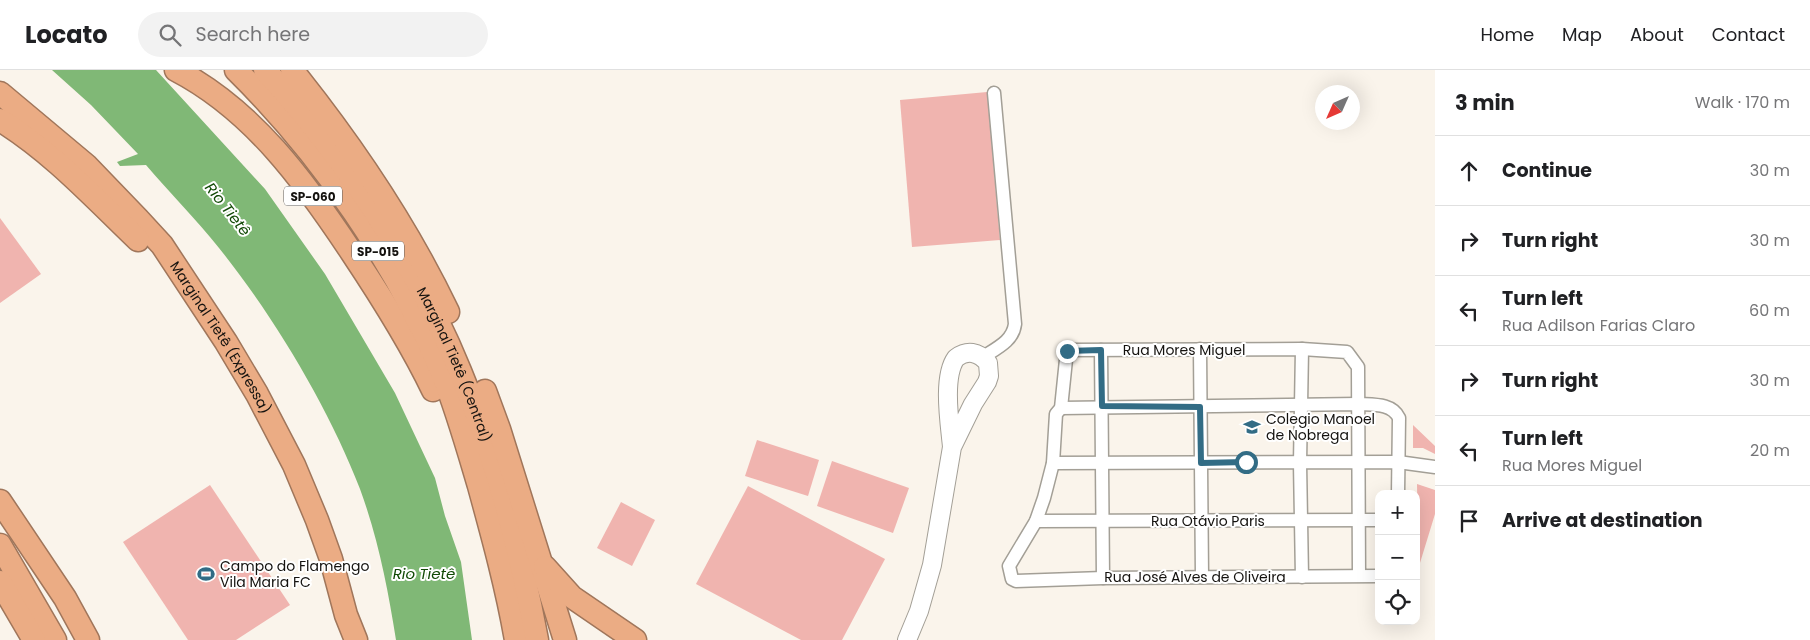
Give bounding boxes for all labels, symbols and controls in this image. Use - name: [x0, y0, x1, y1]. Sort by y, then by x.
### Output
- search box: [138, 12, 488, 57]
- text: Locato: [25, 18, 108, 51]
- icon: search: [156, 21, 184, 49]
- text: Search here: [196, 21, 310, 48]
- text: Home: [1480, 22, 1534, 47]
- text: Map: [1562, 22, 1602, 47]
- text: About: [1630, 22, 1684, 47]
- text: Contact: [1712, 22, 1785, 47]
- north arrow: [1315, 85, 1360, 130]
- text: 3 min: [1455, 88, 1515, 117]
- text: Walk · 170 m: [1695, 91, 1790, 114]
- icon: ahead: [1455, 157, 1483, 185]
- text: Continue: [1502, 157, 1592, 184]
- text: 30 m: [1750, 159, 1790, 182]
- water label: Rio Tietê: [200, 178, 256, 240]
- road number: SP-060: [284, 186, 342, 206]
- icon: right: [1455, 227, 1483, 255]
- text: Turn right: [1502, 227, 1598, 254]
- text: 30 m: [1750, 229, 1790, 252]
- road number: SP-015: [352, 242, 404, 260]
- street label: Marginal Tietê (Expressa): [165, 257, 276, 417]
- street label: Marginal Tietê (Central): [412, 283, 496, 445]
- text: Turn left: [1502, 285, 1583, 312]
- icon: left: [1455, 297, 1483, 325]
- text: 60 m: [1749, 299, 1790, 322]
- text: Rua Adilson Farias Claro: [1502, 314, 1695, 337]
- route end: [1056, 340, 1079, 363]
- street label: Rua Mores Miguel: [1123, 340, 1245, 360]
- icon: right: [1455, 367, 1483, 395]
- text: Turn right: [1502, 367, 1598, 394]
- text: 30 m: [1750, 369, 1790, 392]
- place label: Colegio Manoel de Nobrega: [1266, 409, 1375, 445]
- school or university icon: Colegio Manoel de Nobrega: [1242, 417, 1262, 437]
- text: Turn left: [1502, 425, 1583, 452]
- icon: left: [1455, 437, 1483, 465]
- text: 20 m: [1750, 439, 1790, 462]
- route start: [1235, 451, 1258, 474]
- text: Rua Mores Miguel: [1502, 454, 1642, 477]
- map controls: [1375, 490, 1420, 625]
- button: +: [1375, 490, 1420, 535]
- icon: arrive: [1455, 507, 1483, 535]
- text: Arrive at destination: [1502, 507, 1703, 534]
- street label: Rua Otávio Paris: [1151, 511, 1265, 531]
- button: −: [1375, 535, 1420, 580]
- place label: Campo do Flamengo Vila Maria FC: [220, 556, 370, 592]
- water label: Rio Tietê: [393, 563, 455, 584]
- sports icon: Campo do Flamengo Vila Maria FC: [196, 564, 216, 584]
- street label: Rua José Alves de Oliveira: [1104, 567, 1286, 587]
- button: locate: [1375, 580, 1420, 625]

